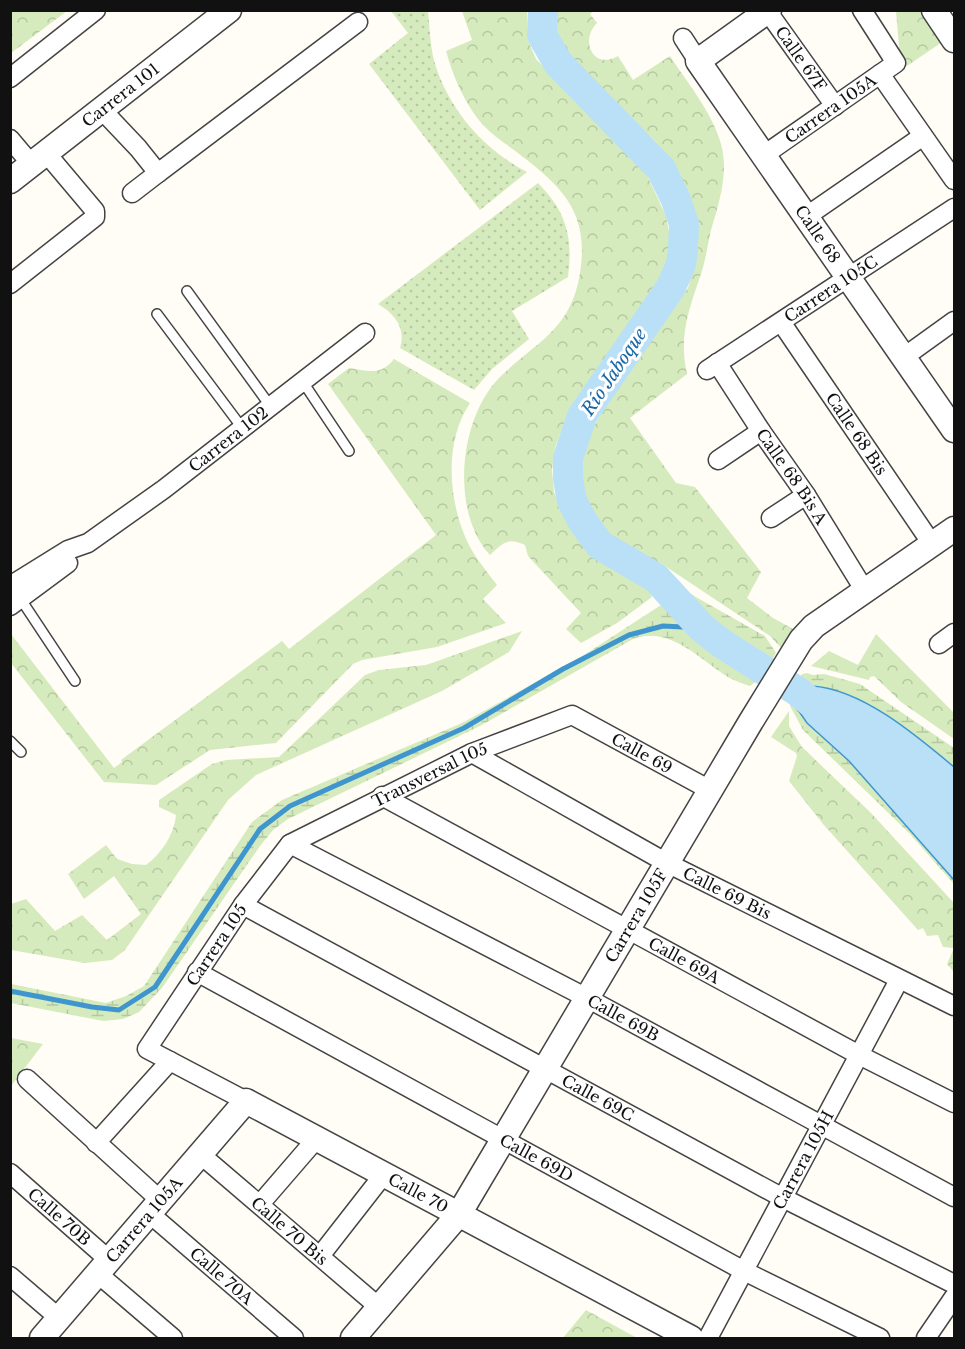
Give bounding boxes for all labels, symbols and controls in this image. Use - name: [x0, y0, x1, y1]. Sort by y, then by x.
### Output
- street label: Calle 67F: [771, 22, 831, 95]
- street label: Carrera 101: [78, 58, 163, 131]
- street label: Carrera 105A: [781, 70, 881, 147]
- street label: Calle 68: [791, 201, 845, 267]
- street label: Carrera 105C: [780, 251, 881, 327]
- water label: Río Jaboque: [576, 324, 651, 421]
- street label: Calle 68 Bis: [822, 389, 892, 479]
- street label: Carrera 102: [184, 402, 272, 476]
- street label: Calle 68 Bis A: [752, 425, 832, 529]
- street label: Calle 69: [608, 728, 676, 778]
- street label: Transversal 105: [369, 738, 490, 811]
- street label: Calle 69 Bis: [680, 863, 775, 923]
- street label: Carrera 105F: [600, 865, 671, 966]
- street label: Carrera 105: [182, 900, 251, 990]
- street label: Calle 69A: [645, 933, 724, 988]
- street label: Calle 69B: [584, 990, 663, 1045]
- street label: Calle 69C: [558, 1070, 638, 1125]
- street label: Carrera 105H: [769, 1107, 838, 1213]
- street label: Calle 69D: [496, 1130, 577, 1186]
- street label: Calle 70: [385, 1169, 452, 1217]
- street label: Carrera 105A: [101, 1172, 187, 1267]
- street label: Calle 70B: [24, 1183, 95, 1250]
- street label: Calle 70 Bis: [247, 1192, 332, 1269]
- street label: Calle 70A: [186, 1243, 258, 1309]

